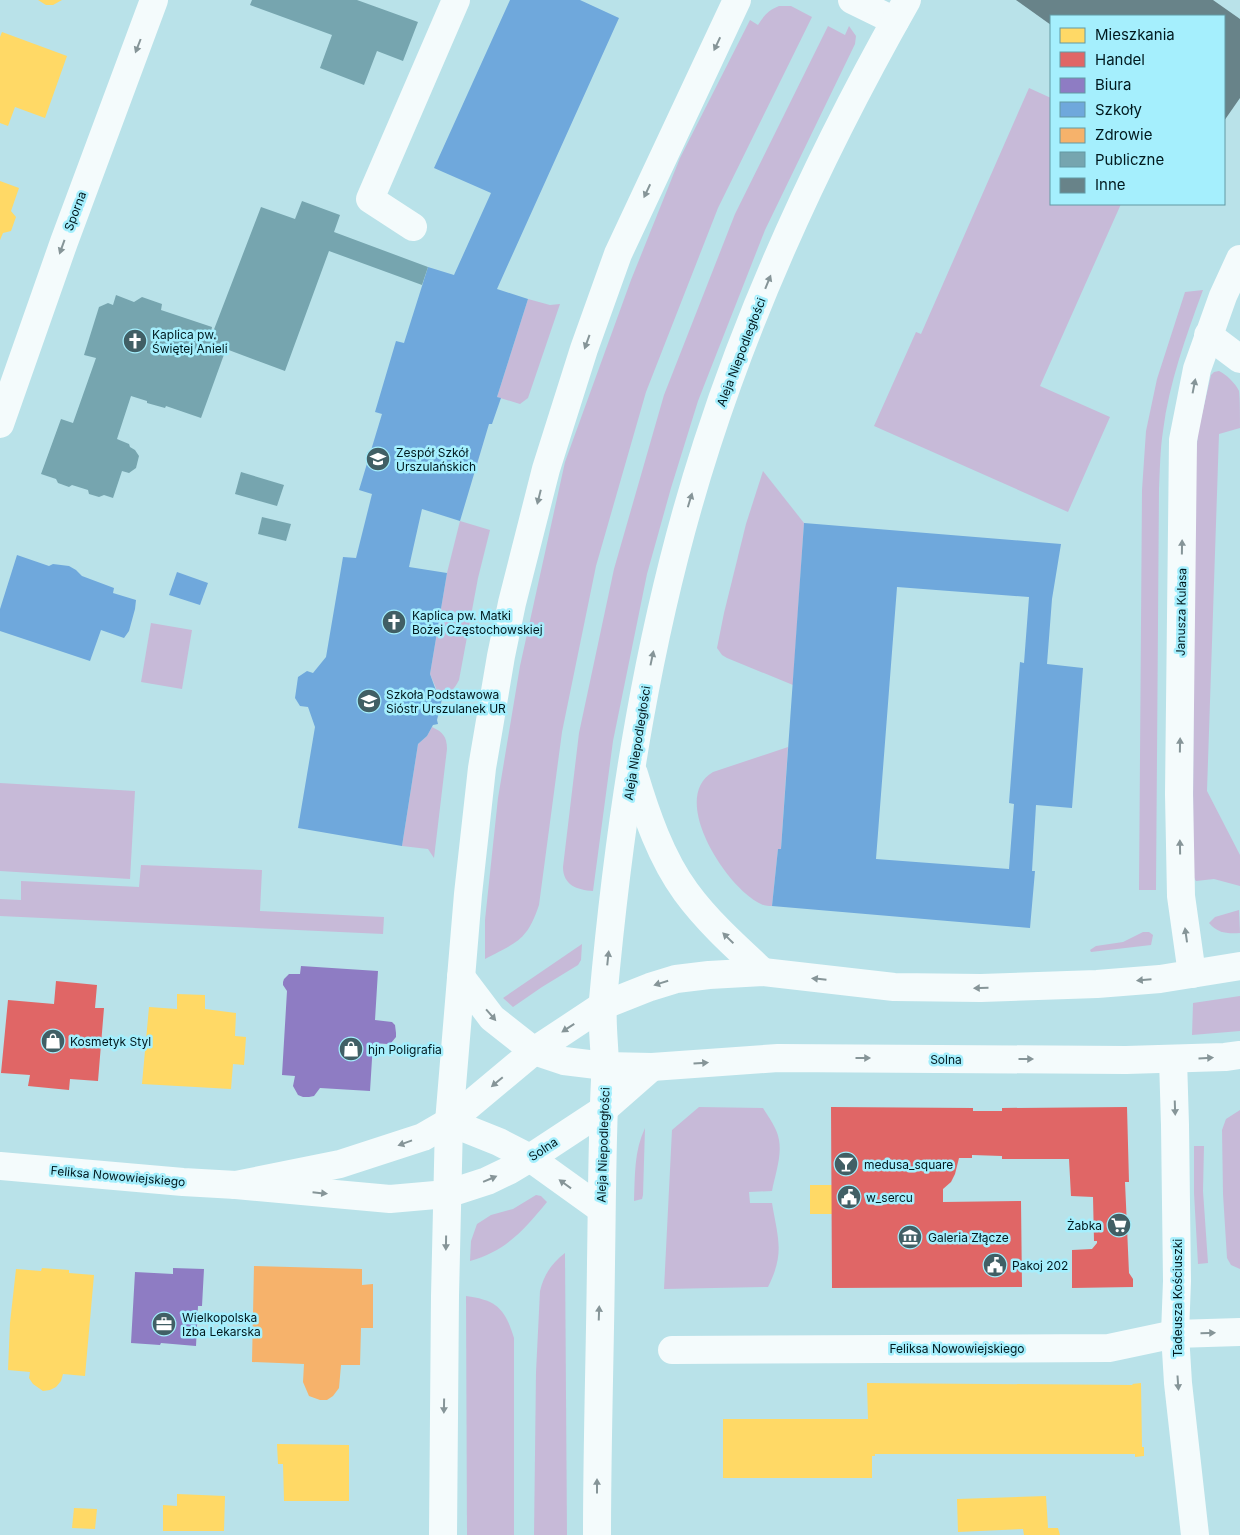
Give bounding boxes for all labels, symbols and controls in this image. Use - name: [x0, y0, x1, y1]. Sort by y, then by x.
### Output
- legend: [1050, 15, 1225, 205]
- text: Mieszkania: [1095, 25, 1175, 44]
- one-way arrow: [712, 37, 720, 51]
- one-way arrow: [133, 39, 141, 53]
- text: Handel: [1095, 50, 1145, 69]
- text: Biura: [1095, 75, 1131, 94]
- text: Szkoły: [1095, 100, 1143, 119]
- text: Zdrowie: [1095, 125, 1152, 144]
- text: Publiczne: [1095, 150, 1164, 169]
- text: Inne: [1095, 175, 1126, 194]
- one-way arrow: [643, 184, 651, 198]
- street label: Sporna: [61, 189, 89, 233]
- one-way arrow: [58, 240, 66, 255]
- one-way arrow: [764, 274, 772, 289]
- street label: Aleja Niepodległości: [713, 295, 769, 409]
- place label: Kaplica pw. Świętej Anieli: [152, 327, 228, 356]
- church icon: Kaplica pw. Świętej Anieli: [122, 328, 148, 354]
- one-way arrow: [583, 334, 590, 349]
- one-way arrow: [1190, 378, 1198, 394]
- place label: Zespół Szkół Urszulańskich: [396, 445, 476, 474]
- school or university icon: Zespół Szkół Urszulańskich: [365, 446, 391, 472]
- one-way arrow: [535, 489, 543, 504]
- one-way arrow: [686, 493, 694, 508]
- one-way arrow: [1178, 539, 1186, 555]
- street label: Janusza Kulasa: [1173, 568, 1189, 656]
- place label: Kaplica pw. Matki Bożej Częstochowskiej: [412, 608, 543, 637]
- church icon: Kaplica pw. Matki Bożej Częstochowskiej: [381, 609, 407, 635]
- one-way arrow: [648, 650, 656, 666]
- street label: Aleja Niepodległości: [621, 685, 653, 801]
- place label: Szkoła Podstawowa Sióstr Urszulanek UR: [386, 687, 506, 716]
- school or university icon: Szkoła Podstawowa Sióstr Urszulanek UR: [356, 688, 382, 714]
- one-way arrow: [1176, 737, 1184, 753]
- one-way arrow: [1176, 839, 1184, 855]
- one-way arrow: [1182, 927, 1190, 943]
- one-way arrow: [722, 933, 734, 945]
- one-way arrow: [604, 949, 612, 965]
- one-way arrow: [811, 975, 827, 983]
- one-way arrow: [1135, 976, 1151, 984]
- one-way arrow: [653, 980, 668, 988]
- one-way arrow: [973, 984, 989, 992]
- one-way arrow: [485, 1008, 496, 1021]
- one-way arrow: [562, 1023, 575, 1033]
- shop icon: Kosmetyk Styl: [40, 1028, 66, 1054]
- place label: Kosmetyk Styl: [70, 1034, 151, 1049]
- shop icon: hjn Poligrafia: [338, 1036, 364, 1062]
- place label: hjn Poligrafia: [368, 1042, 442, 1057]
- street label: Solna: [930, 1052, 962, 1067]
- one-way arrow: [1199, 1053, 1215, 1061]
- one-way arrow: [856, 1055, 872, 1063]
- one-way arrow: [1018, 1056, 1034, 1064]
- one-way arrow: [693, 1058, 709, 1066]
- one-way arrow: [491, 1076, 503, 1088]
- street label: Aleja Niepodległości: [593, 1087, 613, 1203]
- one-way arrow: [1171, 1100, 1179, 1116]
- street label: Solna: [526, 1134, 560, 1164]
- one-way arrow: [398, 1140, 413, 1147]
- bar icon: medusa_square: [833, 1151, 859, 1177]
- place label: medusa_square: [864, 1157, 953, 1172]
- street label: Feliksa Nowowiejskiego: [50, 1163, 186, 1189]
- one-way arrow: [483, 1175, 497, 1183]
- one-way arrow: [558, 1179, 572, 1189]
- public building icon: w_sercu: [836, 1184, 862, 1210]
- one-way arrow: [312, 1189, 328, 1197]
- place label: w_sercu: [866, 1190, 913, 1205]
- supermarket icon: Żabka: [1106, 1212, 1132, 1238]
- place label: Żabka: [1067, 1218, 1102, 1233]
- museum icon: Galeria Złącze: [897, 1224, 923, 1250]
- place label: Galeria Złącze: [928, 1230, 1009, 1245]
- one-way arrow: [442, 1235, 450, 1251]
- street label: Tadeusza Kościuszki: [1170, 1239, 1185, 1357]
- public building icon: Pakoj 202: [982, 1252, 1008, 1278]
- place label: Pakoj 202: [1012, 1258, 1068, 1273]
- one-way arrow: [596, 1304, 604, 1320]
- place label: Wielkopolska Izba Lekarska: [182, 1310, 261, 1339]
- office icon: Wielkopolska Izba Lekarska: [151, 1311, 177, 1337]
- one-way arrow: [1200, 1329, 1216, 1337]
- street label: Feliksa Nowowiejskiego: [889, 1341, 1025, 1356]
- one-way arrow: [1174, 1375, 1182, 1391]
- one-way arrow: [440, 1398, 448, 1414]
- one-way arrow: [593, 1478, 601, 1494]

